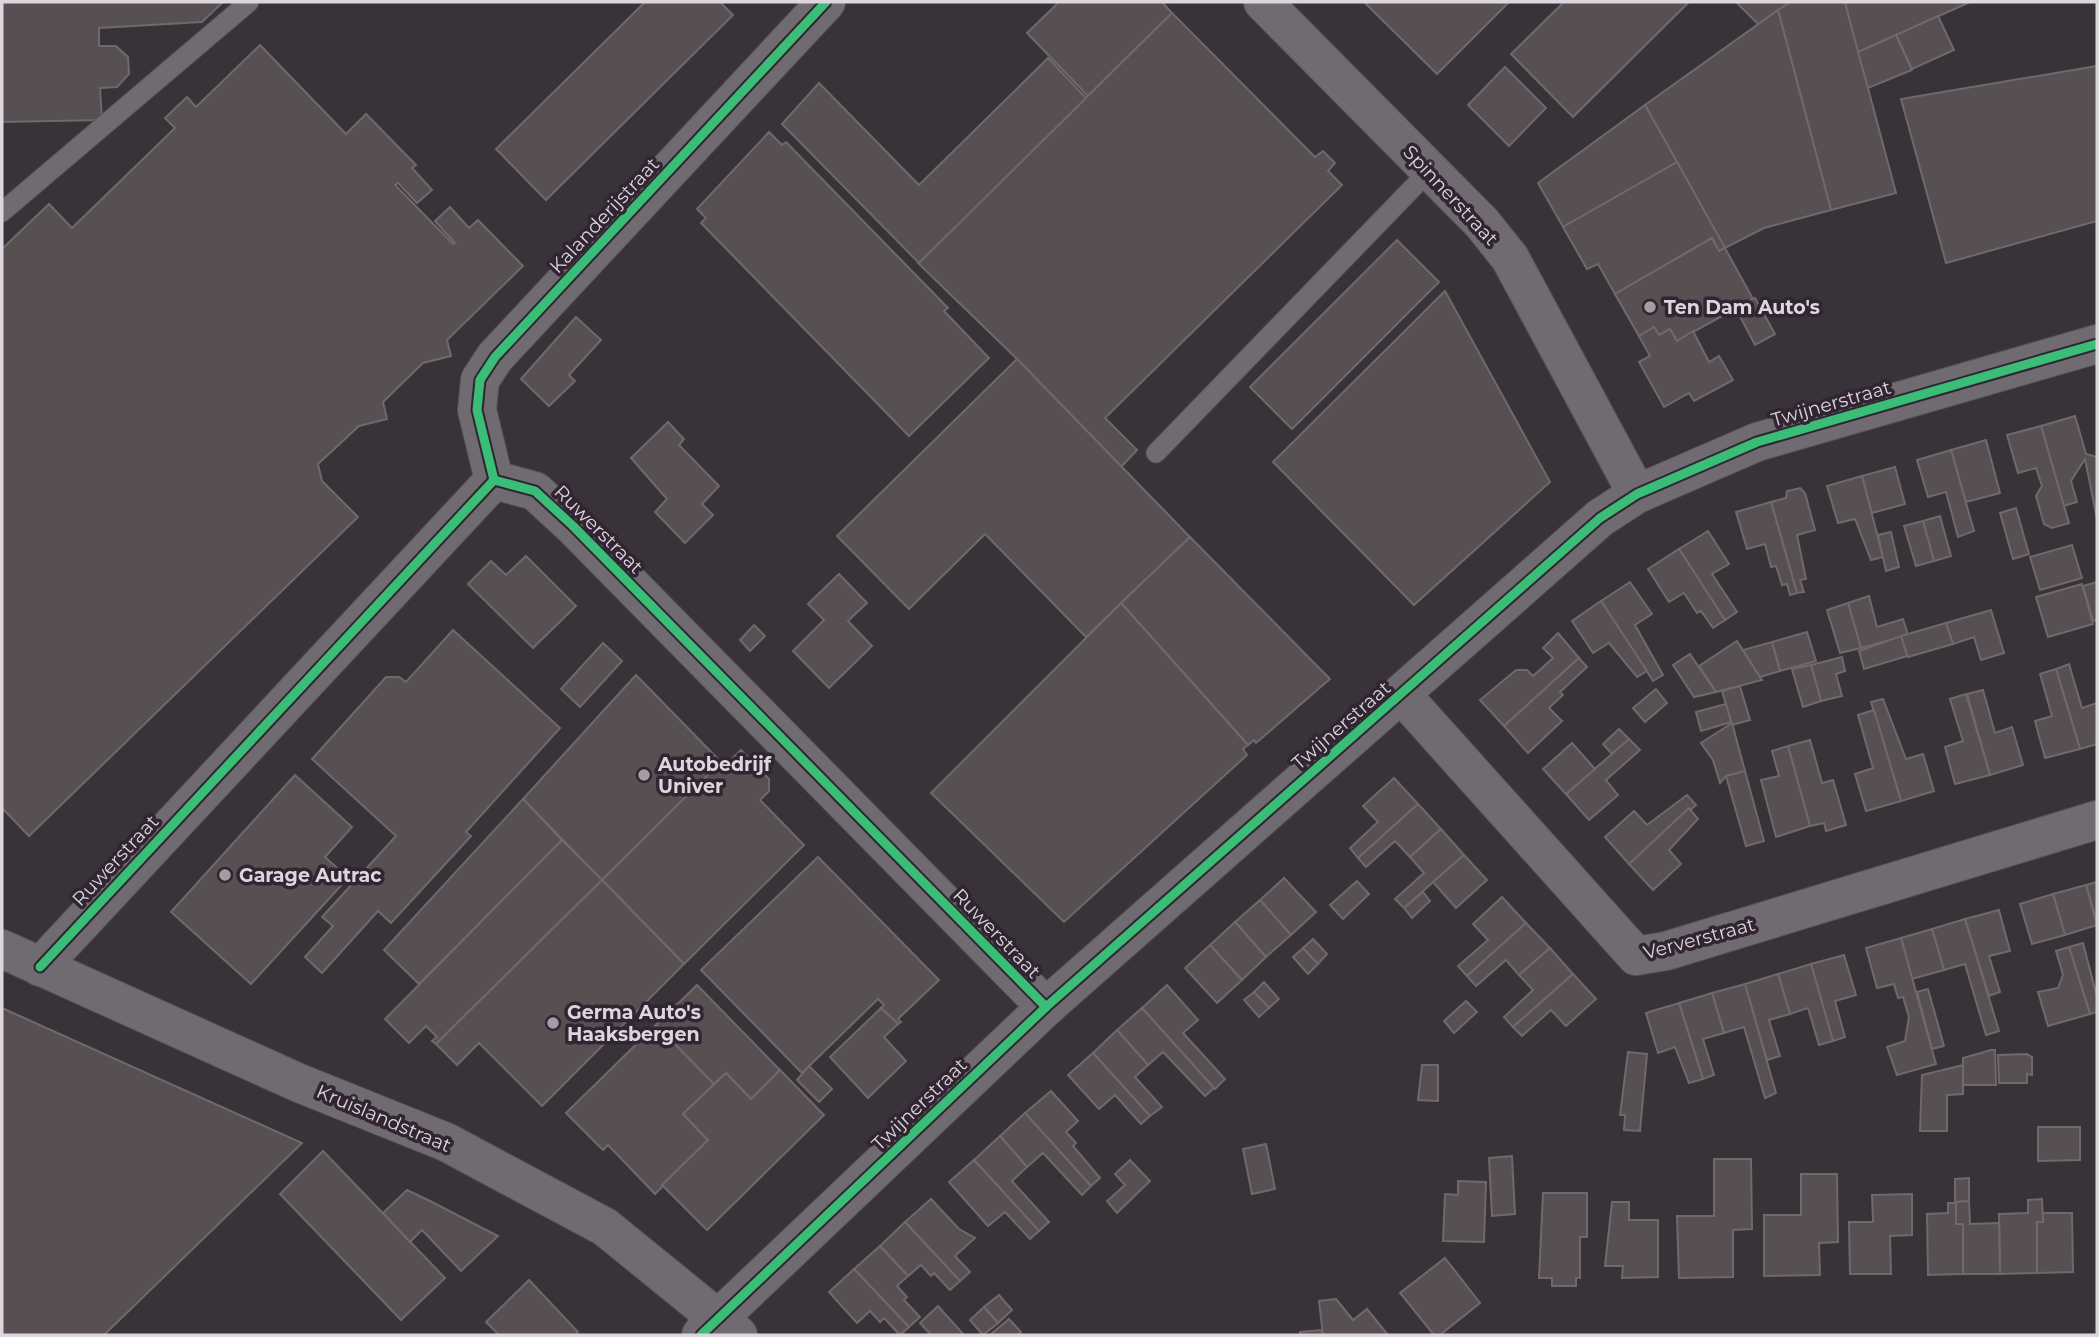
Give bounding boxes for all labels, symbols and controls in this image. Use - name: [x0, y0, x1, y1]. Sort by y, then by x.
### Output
- street label: Spinnerstraat: [1398, 141, 1503, 250]
- street label: Kalanderijstraat: [545, 153, 664, 278]
- place label: Ten Dam Auto's: [1664, 296, 1820, 319]
- marker: Ten Dam Auto's: [1642, 299, 1658, 315]
- street label: Twijnerstraat: [1769, 375, 1894, 432]
- street label: Ruwerstraat: [550, 480, 648, 579]
- street label: Twijnerstraat: [1287, 676, 1396, 774]
- place label: Autobedrijf Univer: [657, 753, 772, 798]
- marker: Autobedrijf Univer: [636, 767, 652, 783]
- street label: Ruwerstraat: [67, 810, 164, 911]
- place label: Garage Autrac: [239, 864, 381, 887]
- marker: Garage Autrac: [217, 867, 233, 883]
- street label: Ruwerstraat: [948, 884, 1045, 983]
- street label: Ververstraat: [1641, 912, 1758, 964]
- place label: Germa Auto's Haaksbergen: [567, 1001, 701, 1046]
- marker: Germa Auto's Haaksbergen: [545, 1015, 561, 1031]
- street label: Twijnerstraat: [867, 1053, 972, 1155]
- street label: Kruislandstraat: [313, 1080, 455, 1157]

